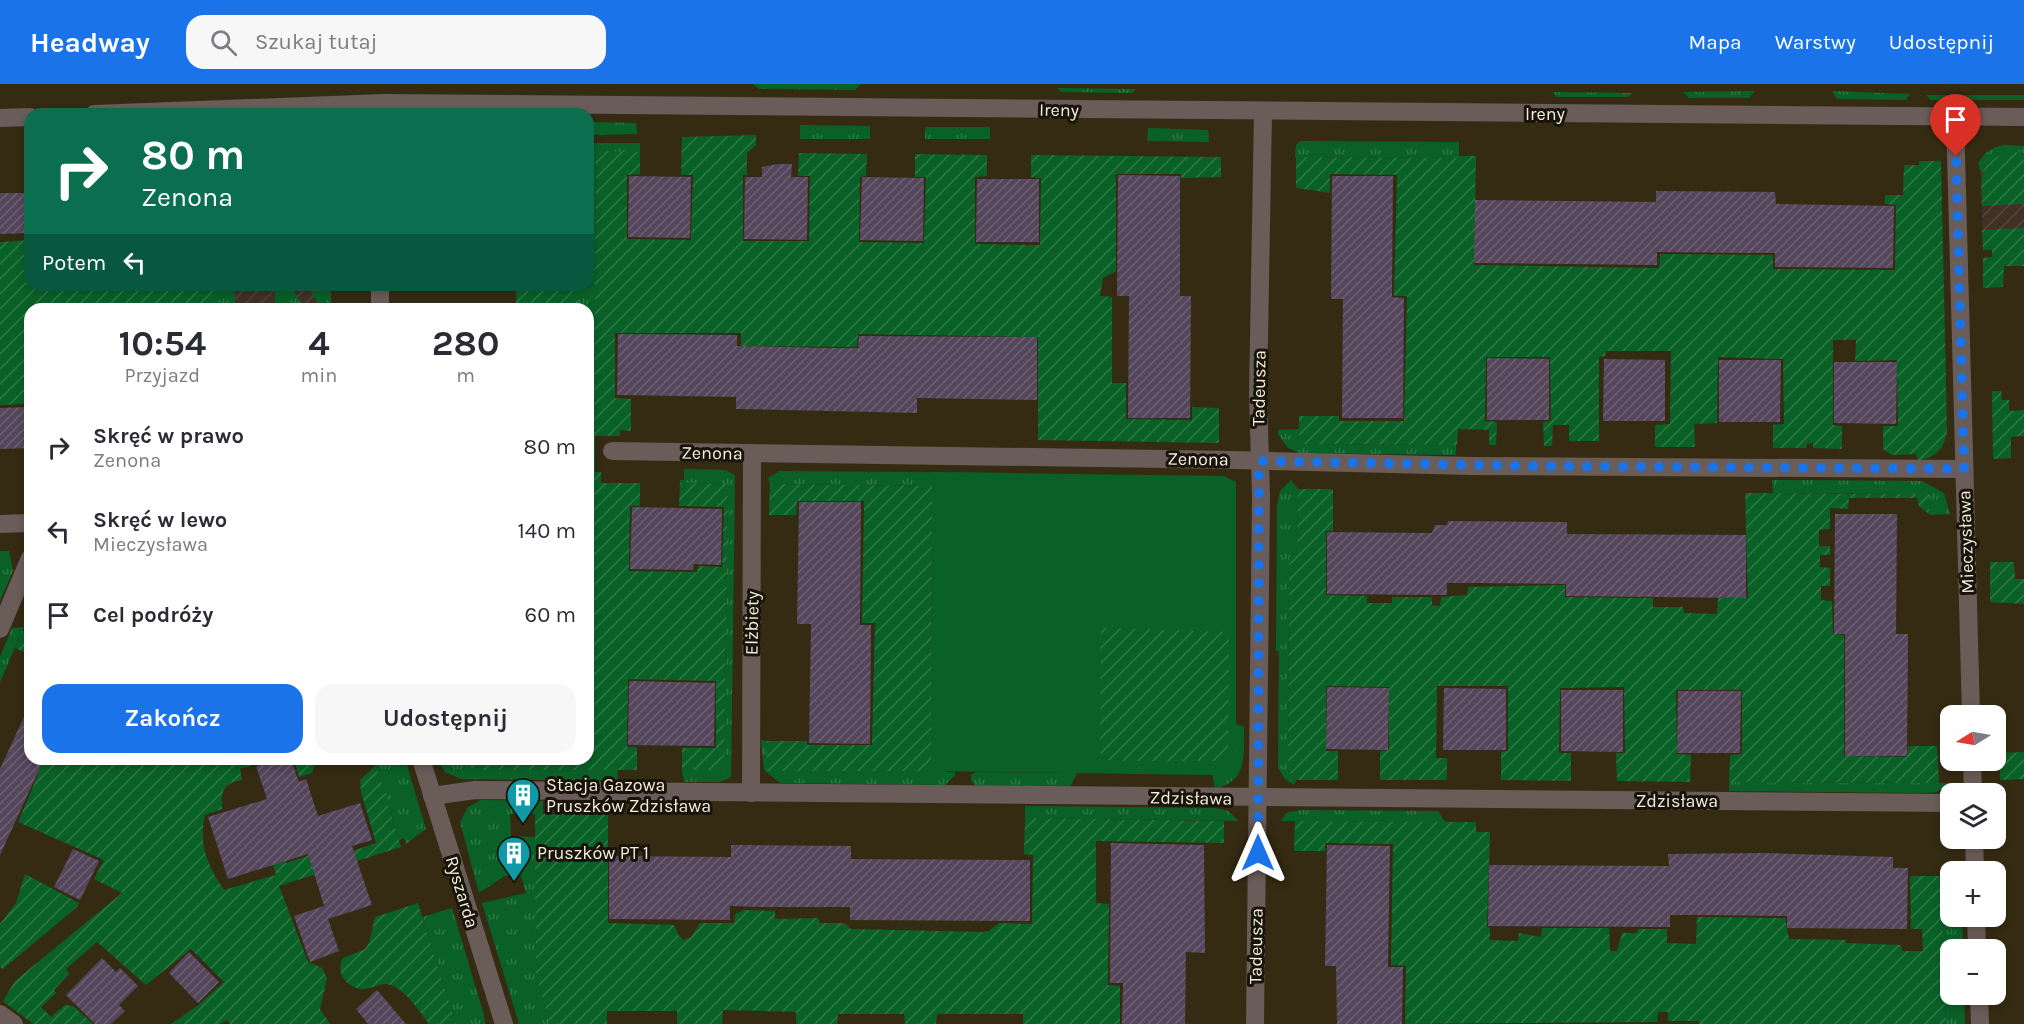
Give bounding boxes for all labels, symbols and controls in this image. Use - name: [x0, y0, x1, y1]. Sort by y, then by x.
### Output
- search box: [186, 15, 606, 69]
- text: Headway: [30, 26, 150, 59]
- icon: search: [207, 26, 240, 59]
- text: Szukaj tutaj: [255, 29, 377, 55]
- text: Mapa: [1688, 30, 1742, 54]
- text: Warstwy: [1775, 30, 1856, 54]
- text: Udostępnij: [1889, 30, 1994, 54]
- pin: [1930, 94, 1981, 156]
- street label: Ireny: [1039, 99, 1080, 121]
- street label: Ireny: [1525, 103, 1566, 125]
- icon: arrive: [1939, 103, 1972, 136]
- text: 80 m: [141, 130, 245, 180]
- icon: right: [42, 132, 120, 210]
- text: Zenona: [141, 181, 233, 213]
- icon: left: [118, 246, 151, 279]
- text: Potem: [42, 250, 106, 276]
- text: 10:54: [118, 322, 206, 364]
- text: 4: [308, 322, 330, 364]
- text: 280: [432, 322, 500, 364]
- street label: Tadeusza: [1247, 350, 1271, 426]
- text: Przyjazd: [124, 364, 200, 387]
- text: min: [301, 364, 337, 387]
- text: m: [456, 364, 475, 387]
- text: Skręć w prawo: [93, 423, 244, 449]
- icon: right: [42, 431, 75, 464]
- text: 80 m: [524, 434, 576, 460]
- street label: Zenona: [681, 441, 743, 465]
- street label: Zenona: [1167, 447, 1229, 471]
- text: Zenona: [93, 449, 161, 472]
- street label: Mieczysława: [1953, 490, 1979, 594]
- text: Skręć w lewo: [93, 507, 227, 533]
- icon: left: [42, 515, 75, 548]
- text: 140 m: [518, 518, 576, 544]
- text: Mieczysława: [93, 533, 208, 556]
- street label: Elżbiety: [740, 590, 764, 655]
- icon: arrive: [42, 599, 75, 632]
- text: Cel podróży: [93, 602, 213, 628]
- text: 60 m: [525, 602, 576, 628]
- button: Zakończ: [42, 684, 303, 753]
- button: Udostępnij: [315, 684, 576, 753]
- north arrow: [1940, 705, 2006, 771]
- map controls: [1940, 705, 2006, 1005]
- place label: Stacja Gazowa Pruszków Zdzisława: [546, 774, 711, 817]
- building icon: Stacja Gazowa Pruszków Zdzisława: [505, 777, 541, 824]
- button: layers: [1940, 783, 2006, 849]
- street label: Zdzisława: [1150, 786, 1232, 810]
- street label: Zdzisława: [1636, 790, 1718, 812]
- position arrow: [1226, 821, 1290, 885]
- building icon: Pruszków PT 1: [496, 835, 532, 882]
- place label: Pruszków PT 1: [537, 842, 649, 864]
- street label: Ryszarda: [441, 853, 483, 931]
- button: +: [1940, 861, 2006, 927]
- street label: Tadeusza: [1244, 908, 1268, 984]
- button: −: [1940, 939, 2006, 1005]

